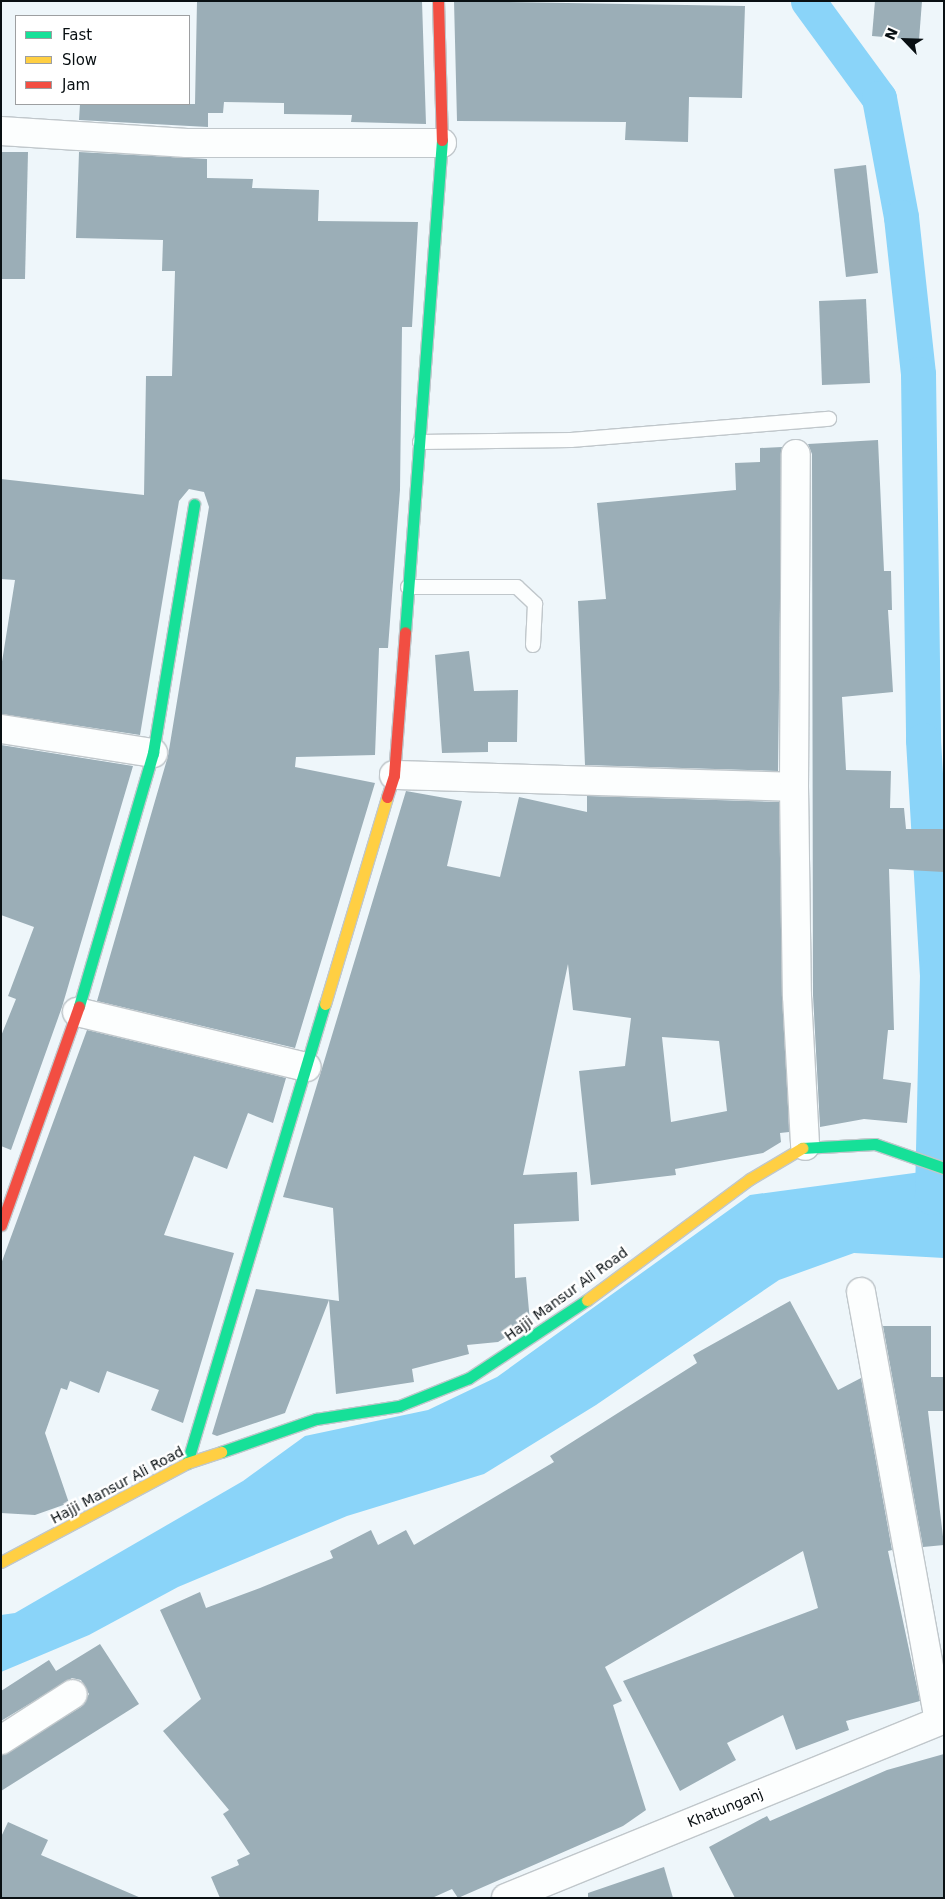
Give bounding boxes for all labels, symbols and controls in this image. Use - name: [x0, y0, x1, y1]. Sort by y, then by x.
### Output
- legend: [15, 15, 190, 105]
- north arrow: [880, 15, 930, 65]
- text: N: [882, 25, 901, 43]
- text: Fast: [62, 26, 92, 44]
- text: Slow: [62, 51, 97, 69]
- text: Jam: [62, 76, 90, 94]
- street label: Hajji Mansur Ali Road: [501, 1244, 631, 1344]
- street label: Hajji Mansur Ali Road: [48, 1443, 186, 1527]
- street label: Khatunganj: [685, 1785, 765, 1831]

